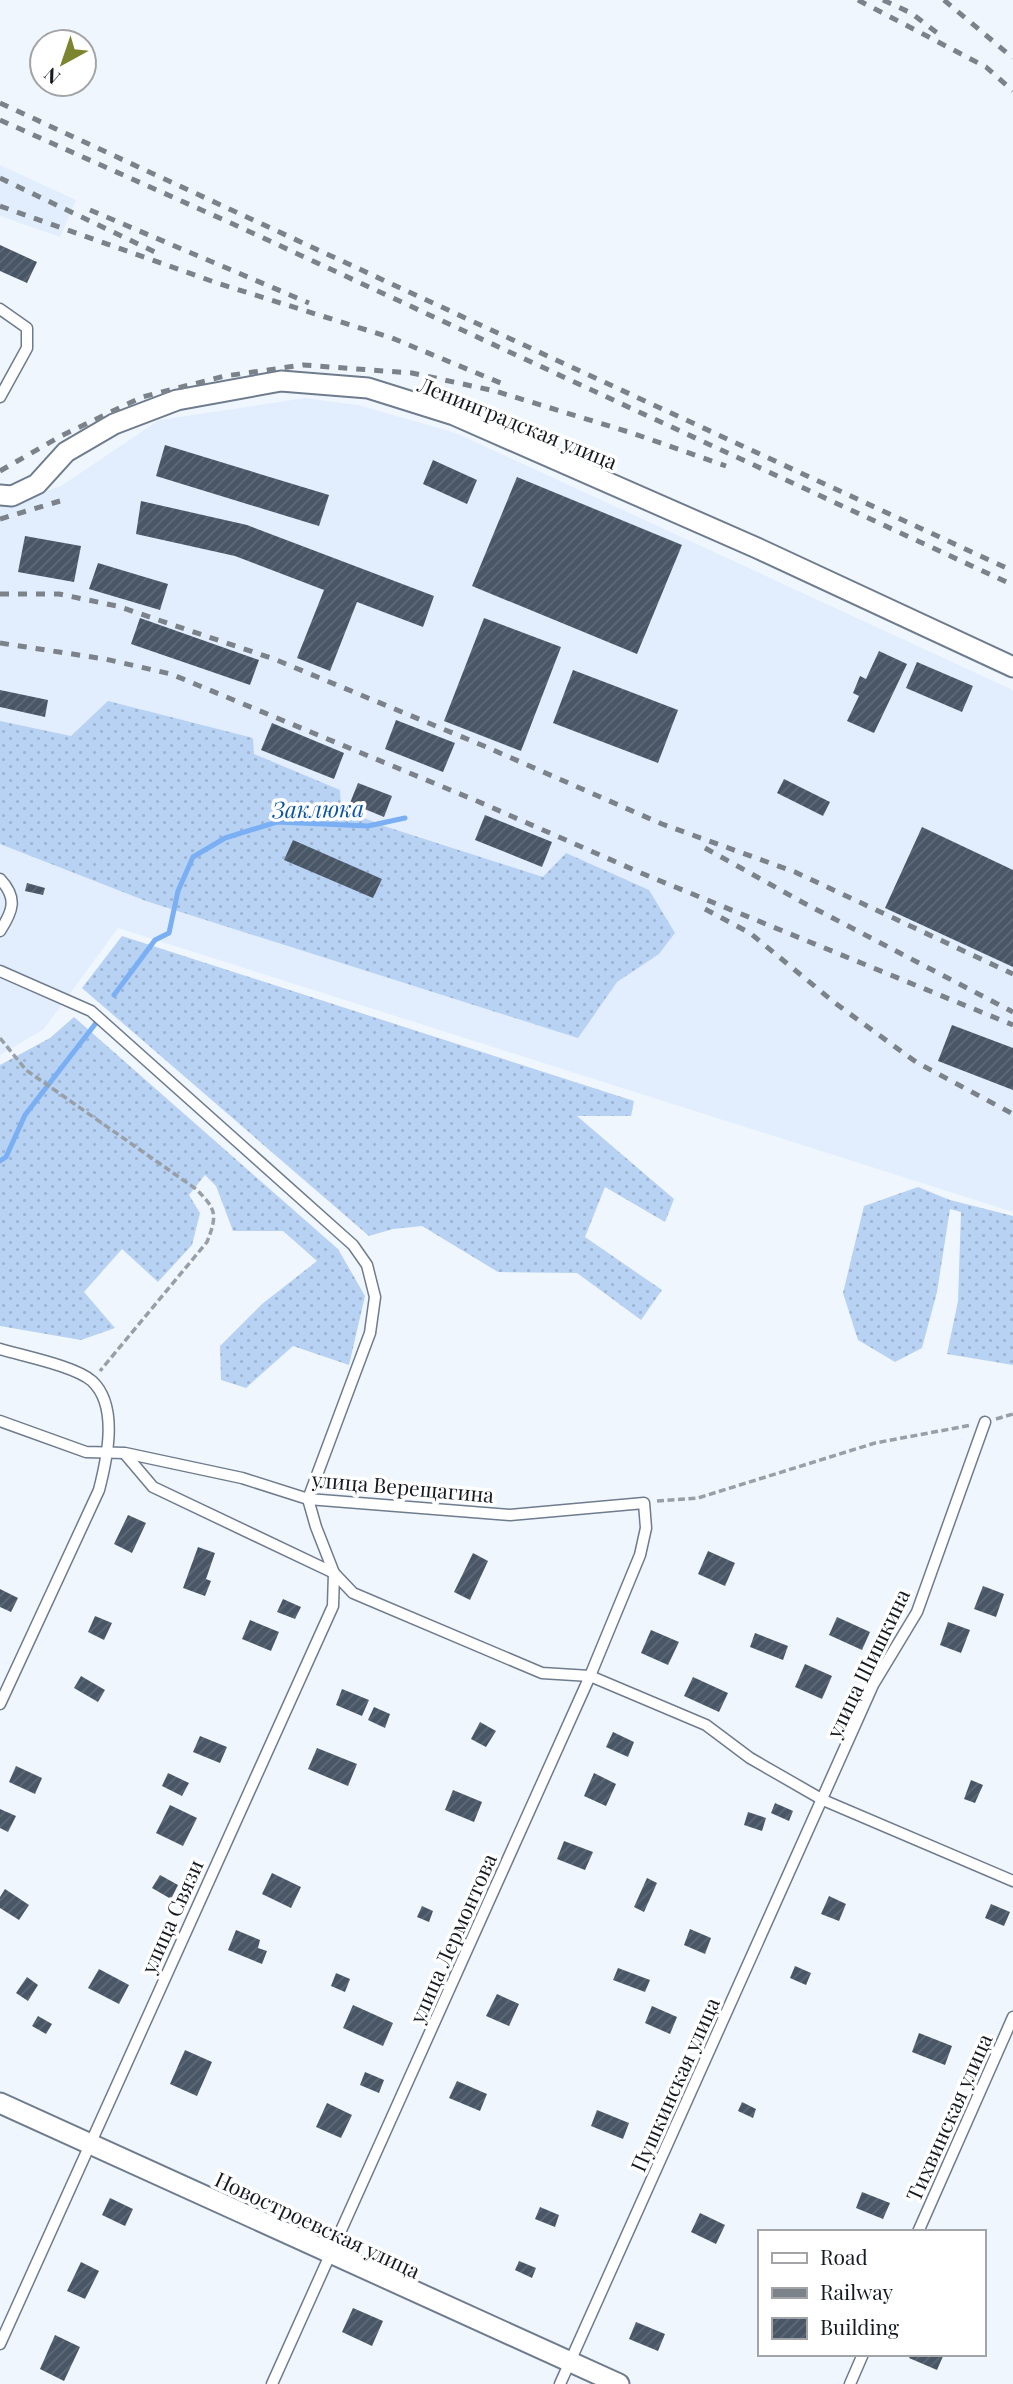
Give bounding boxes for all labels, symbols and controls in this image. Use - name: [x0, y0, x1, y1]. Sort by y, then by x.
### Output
- north arrow: [28, 28, 98, 98]
- text: N: [38, 62, 65, 91]
- street label: Ленинградская улица: [413, 369, 622, 475]
- water label: Заклюка: [271, 792, 364, 824]
- street label: улица Верещагина: [310, 1464, 496, 1508]
- street label: улица Шишкина: [818, 1583, 915, 1743]
- street label: улица Лермонтова: [402, 1848, 502, 2028]
- street label: улица Связи: [133, 1855, 209, 1978]
- street label: Пушкинская улица: [623, 1992, 725, 2175]
- street label: Тихвинская улица: [899, 2028, 998, 2205]
- street label: Новостроевская улица: [211, 2164, 426, 2284]
- legend: [758, 2230, 985, 2356]
- text: Road: [820, 2242, 868, 2270]
- text: Railway: [820, 2277, 894, 2305]
- text: Building: [820, 2312, 899, 2340]

